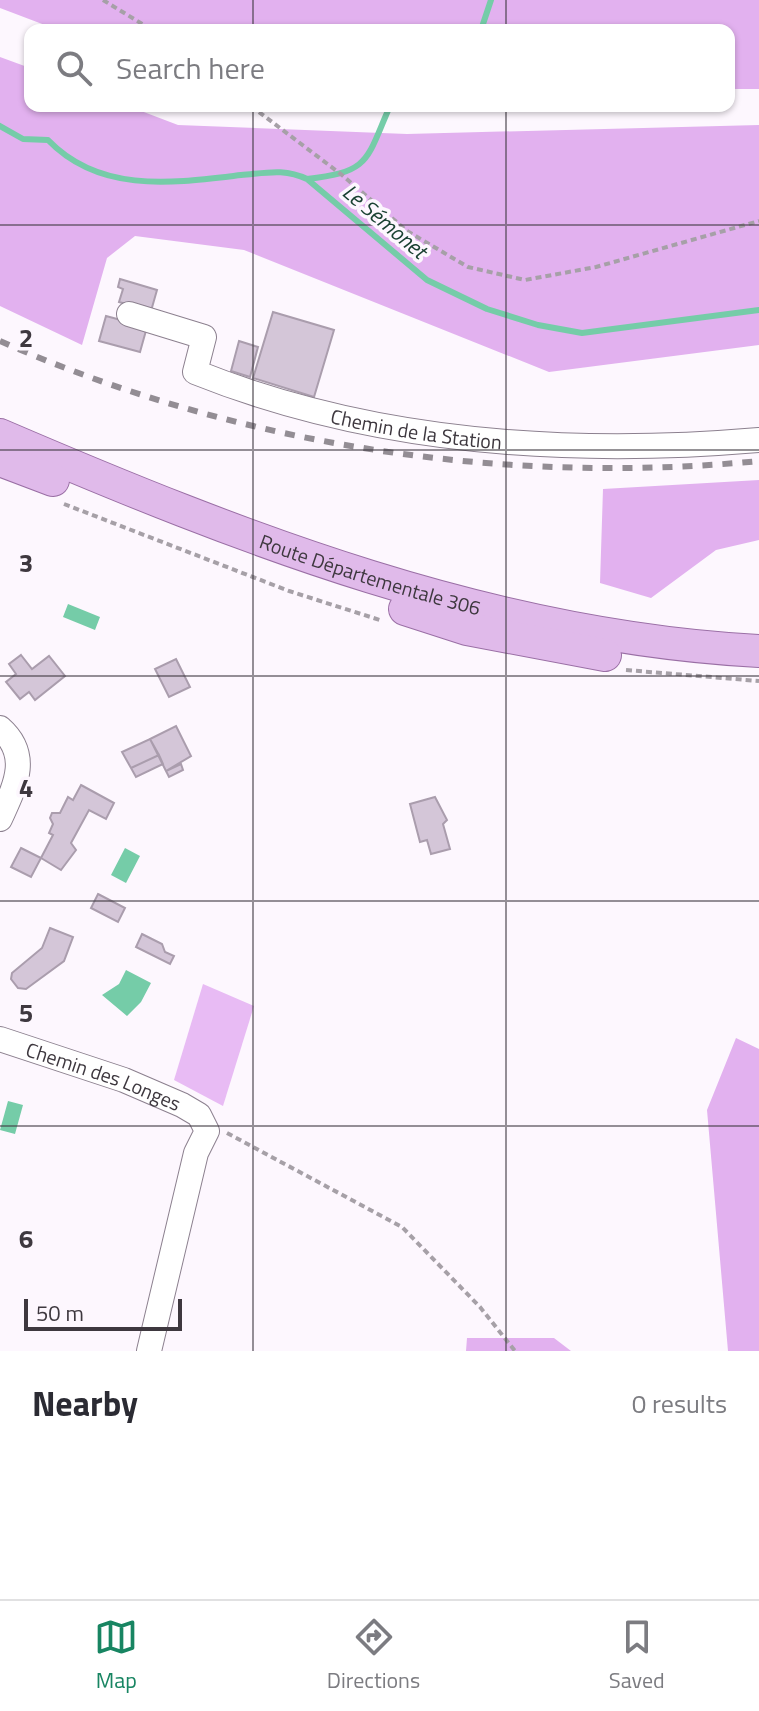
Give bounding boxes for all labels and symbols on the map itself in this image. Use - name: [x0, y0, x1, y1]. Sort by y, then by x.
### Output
- water label: Le Sémonet: [335, 175, 437, 269]
- text: 2: [19, 318, 33, 357]
- street label: Chemin de la Station: [328, 400, 503, 457]
- street label: Route Départementale 306: [256, 525, 484, 623]
- text: 3: [19, 543, 33, 582]
- text: 4: [19, 768, 33, 807]
- text: 5: [19, 993, 33, 1032]
- street label: Chemin des Longes: [22, 1033, 186, 1118]
- text: 6: [19, 1219, 33, 1258]
- scale bar: [24, 1295, 182, 1331]

